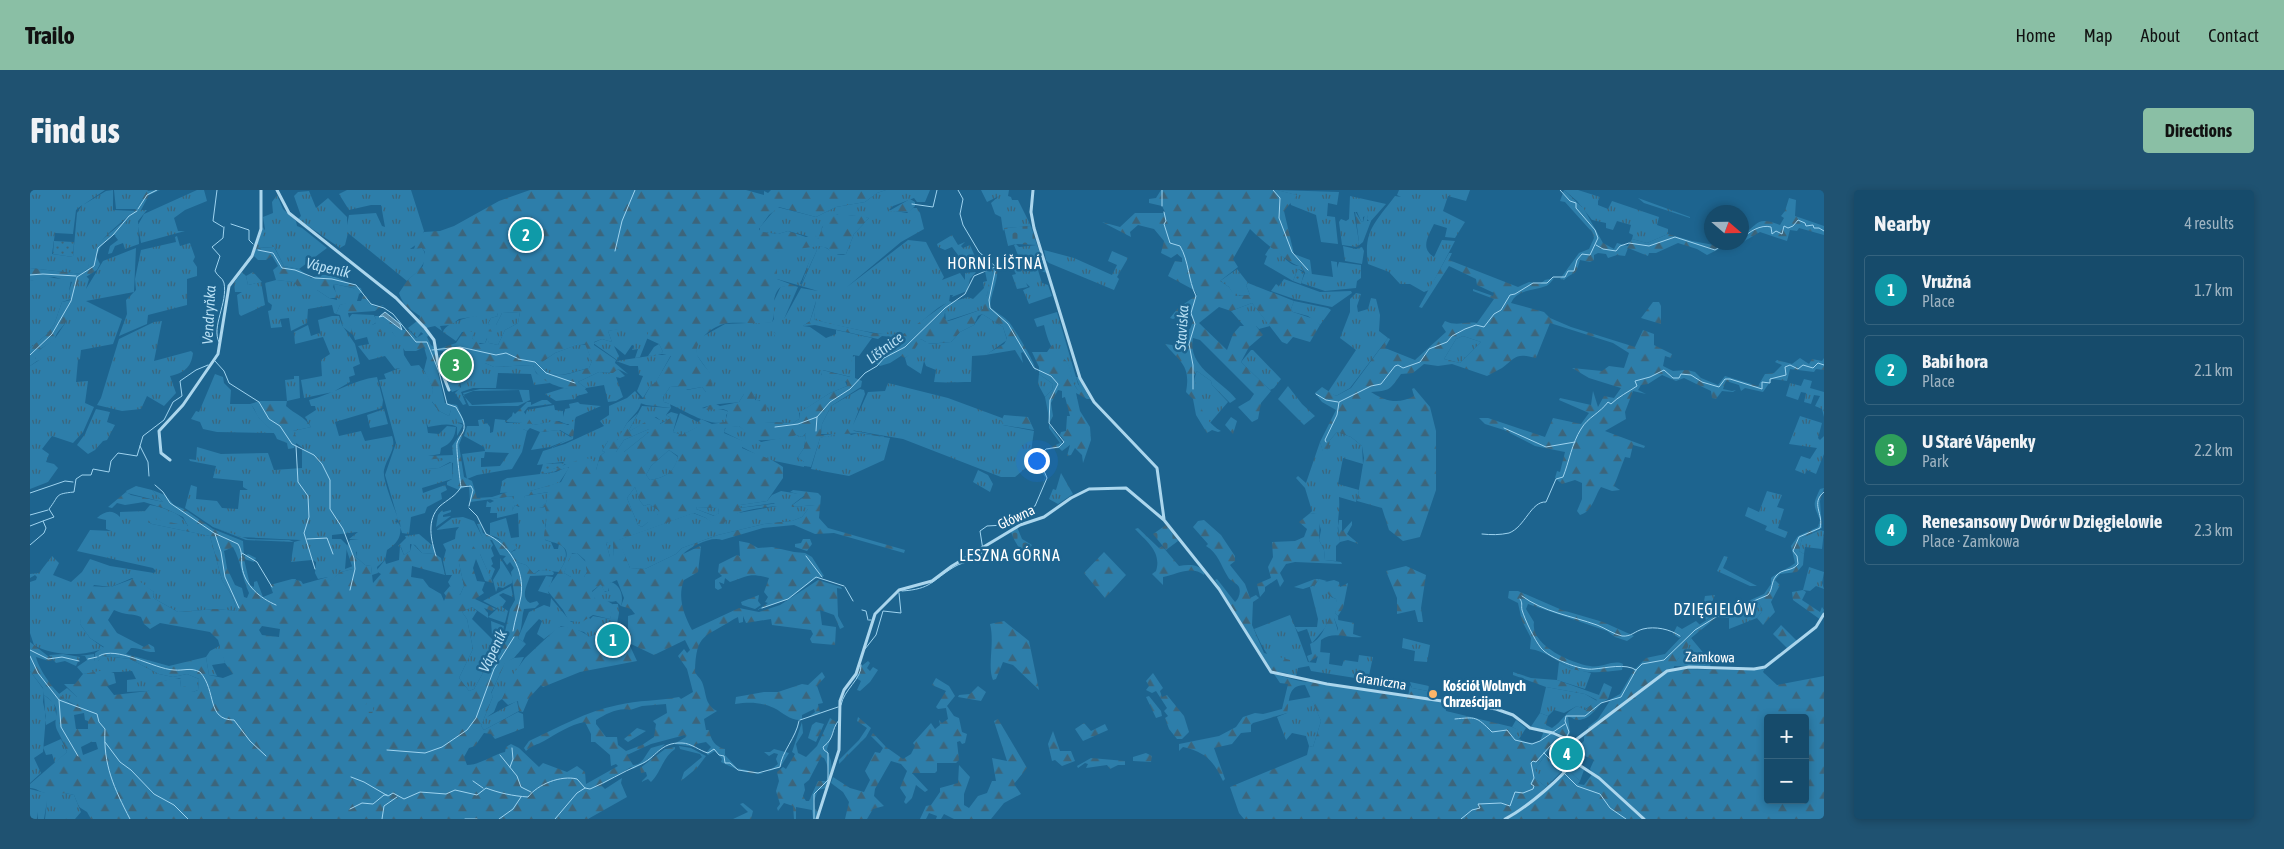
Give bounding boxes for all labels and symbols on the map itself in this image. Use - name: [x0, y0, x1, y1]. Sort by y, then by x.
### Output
- north arrow: [1704, 205, 1749, 250]
- pin: 2: [510, 216, 542, 254]
- water label: Vápeník: [304, 254, 352, 281]
- district label: HORNÍ LÍŠTNÁ: [947, 254, 1043, 272]
- water label: Vendryňka: [198, 285, 219, 345]
- water label: Staviska: [1171, 305, 1192, 352]
- water label: Líštnice: [863, 328, 907, 367]
- pin: 3: [440, 346, 472, 384]
- your location: [1024, 448, 1050, 474]
- street label: Główna: [995, 501, 1037, 533]
- district label: LESZNA GÓRNA: [959, 546, 1061, 564]
- district label: DZIĘGIELÓW: [1674, 600, 1756, 619]
- pin: 1: [597, 621, 629, 659]
- water label: Vápeník: [475, 626, 510, 675]
- street label: Zamkowa: [1685, 649, 1735, 665]
- street label: Graniczna: [1354, 669, 1408, 693]
- place label: Kościół Wolnych Chrześcijan: [1443, 678, 1526, 710]
- marker: Kościół Wolnych Chrześcijan: [1427, 688, 1439, 700]
- pin: 4: [1551, 735, 1583, 773]

